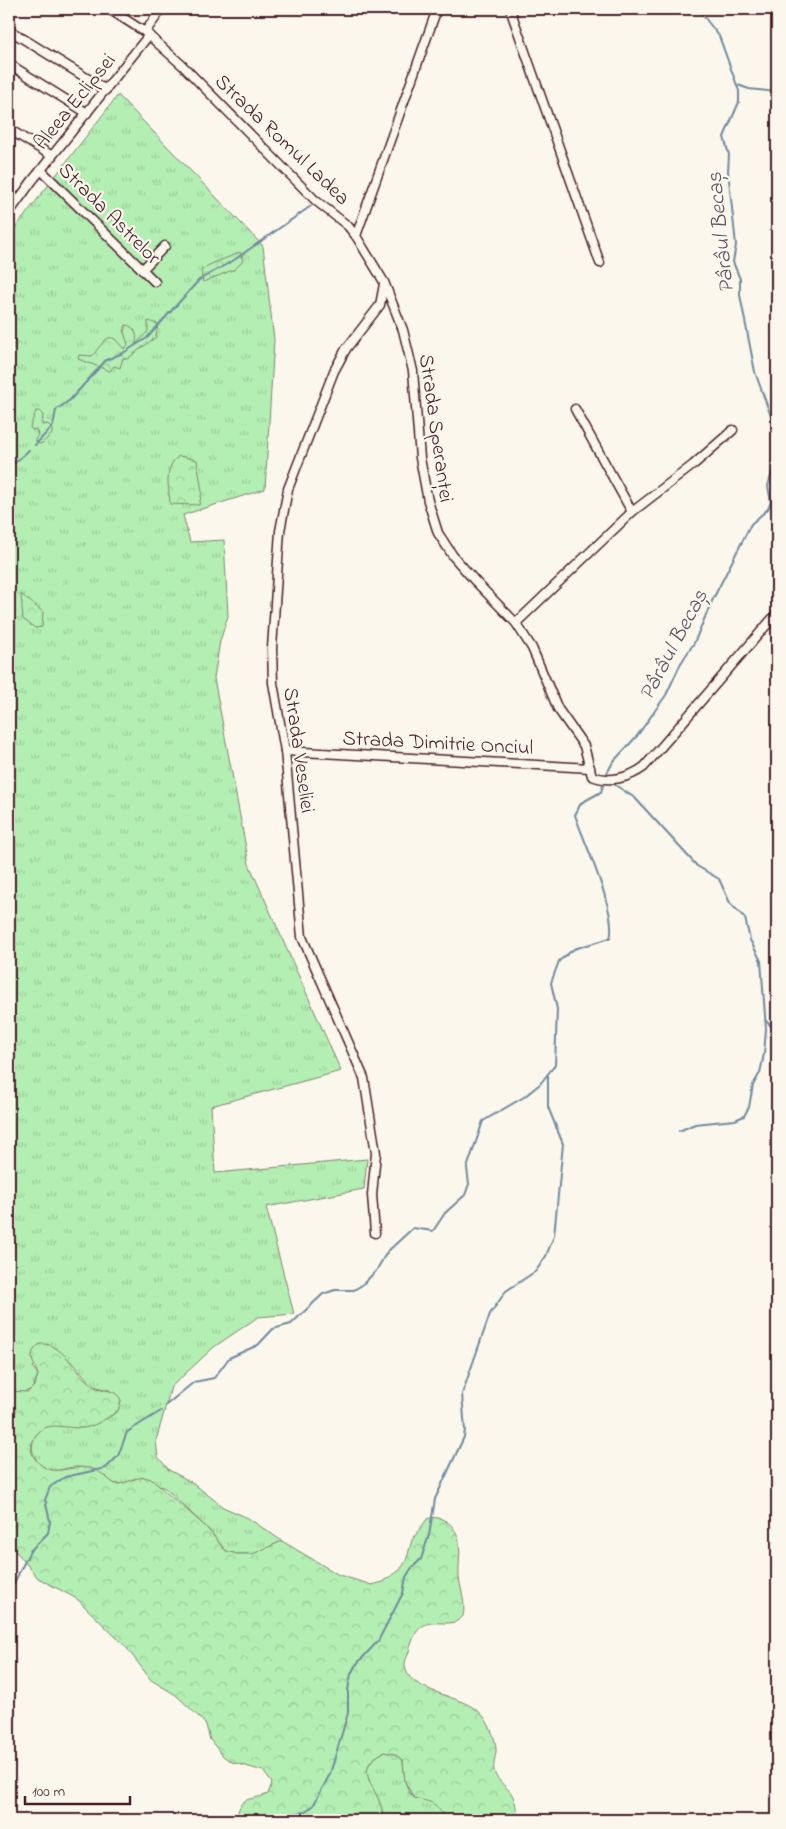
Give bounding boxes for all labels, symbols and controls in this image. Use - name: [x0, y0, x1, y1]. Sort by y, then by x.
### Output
- street label: Aleea Eclipsei: [27, 48, 124, 157]
- street label: Strada Romul Ladea: [207, 68, 356, 213]
- street label: Strada Astrelor: [50, 156, 167, 273]
- water label: Pârâul Becaș: [700, 170, 744, 295]
- street label: Strada Speranței: [410, 352, 460, 504]
- water label: Pârâul Becaș: [632, 584, 718, 706]
- street label: Strada Veseliei: [274, 685, 322, 815]
- street label: Strada Dimitrie Onciul: [342, 724, 534, 764]
- scale bar: [25, 1774, 130, 1806]
- text: 100 m: [32, 1781, 65, 1803]

